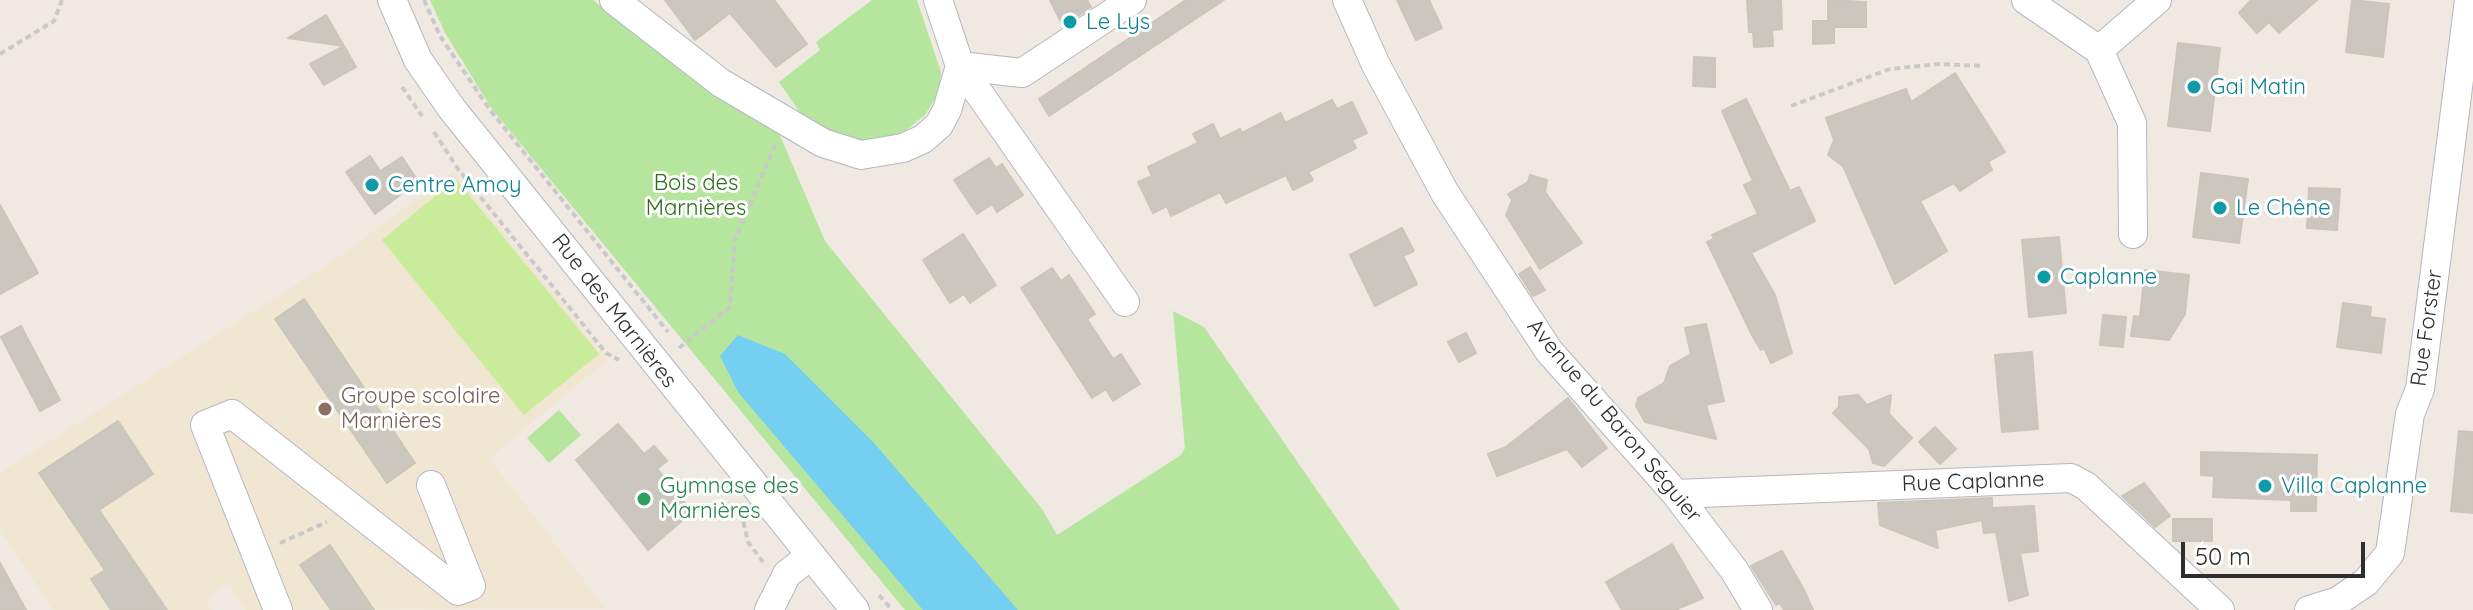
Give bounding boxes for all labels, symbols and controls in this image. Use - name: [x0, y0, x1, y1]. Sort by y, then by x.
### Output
- place label: Le Lys: [1086, 9, 1150, 35]
- marker: Le Lys: [1061, 13, 1079, 31]
- place label: Gai Matin: [2210, 74, 2306, 100]
- marker: Gai Matin: [2185, 78, 2203, 96]
- park label: Bois des Marnières: [646, 170, 746, 222]
- place label: Centre Amoy: [388, 172, 521, 198]
- marker: Centre Amoy: [363, 176, 381, 194]
- place label: Le Chêne: [2236, 195, 2331, 221]
- marker: Le Chêne: [2211, 199, 2229, 217]
- street label: Rue des Marnières: [546, 229, 682, 393]
- place label: Caplanne: [2060, 264, 2157, 290]
- marker: Caplanne: [2035, 268, 2053, 286]
- street label: Rue Forster: [2406, 268, 2448, 388]
- street label: Avenue du Baron Séguier: [1521, 314, 1707, 528]
- place label: Groupe scolaire Marnières: [341, 383, 500, 434]
- marker: Groupe scolaire Marnières: [316, 400, 334, 418]
- street label: Rue Caplanne: [1901, 466, 2045, 498]
- place label: Gymnase des Marnières: [660, 473, 799, 524]
- place label: Villa Caplanne: [2281, 473, 2427, 499]
- marker: Villa Caplanne: [2256, 477, 2274, 495]
- marker: Gymnase des Marnières: [635, 490, 653, 508]
- scale bar: [2185, 526, 2369, 576]
- text: 50 m: [2195, 541, 2251, 571]

